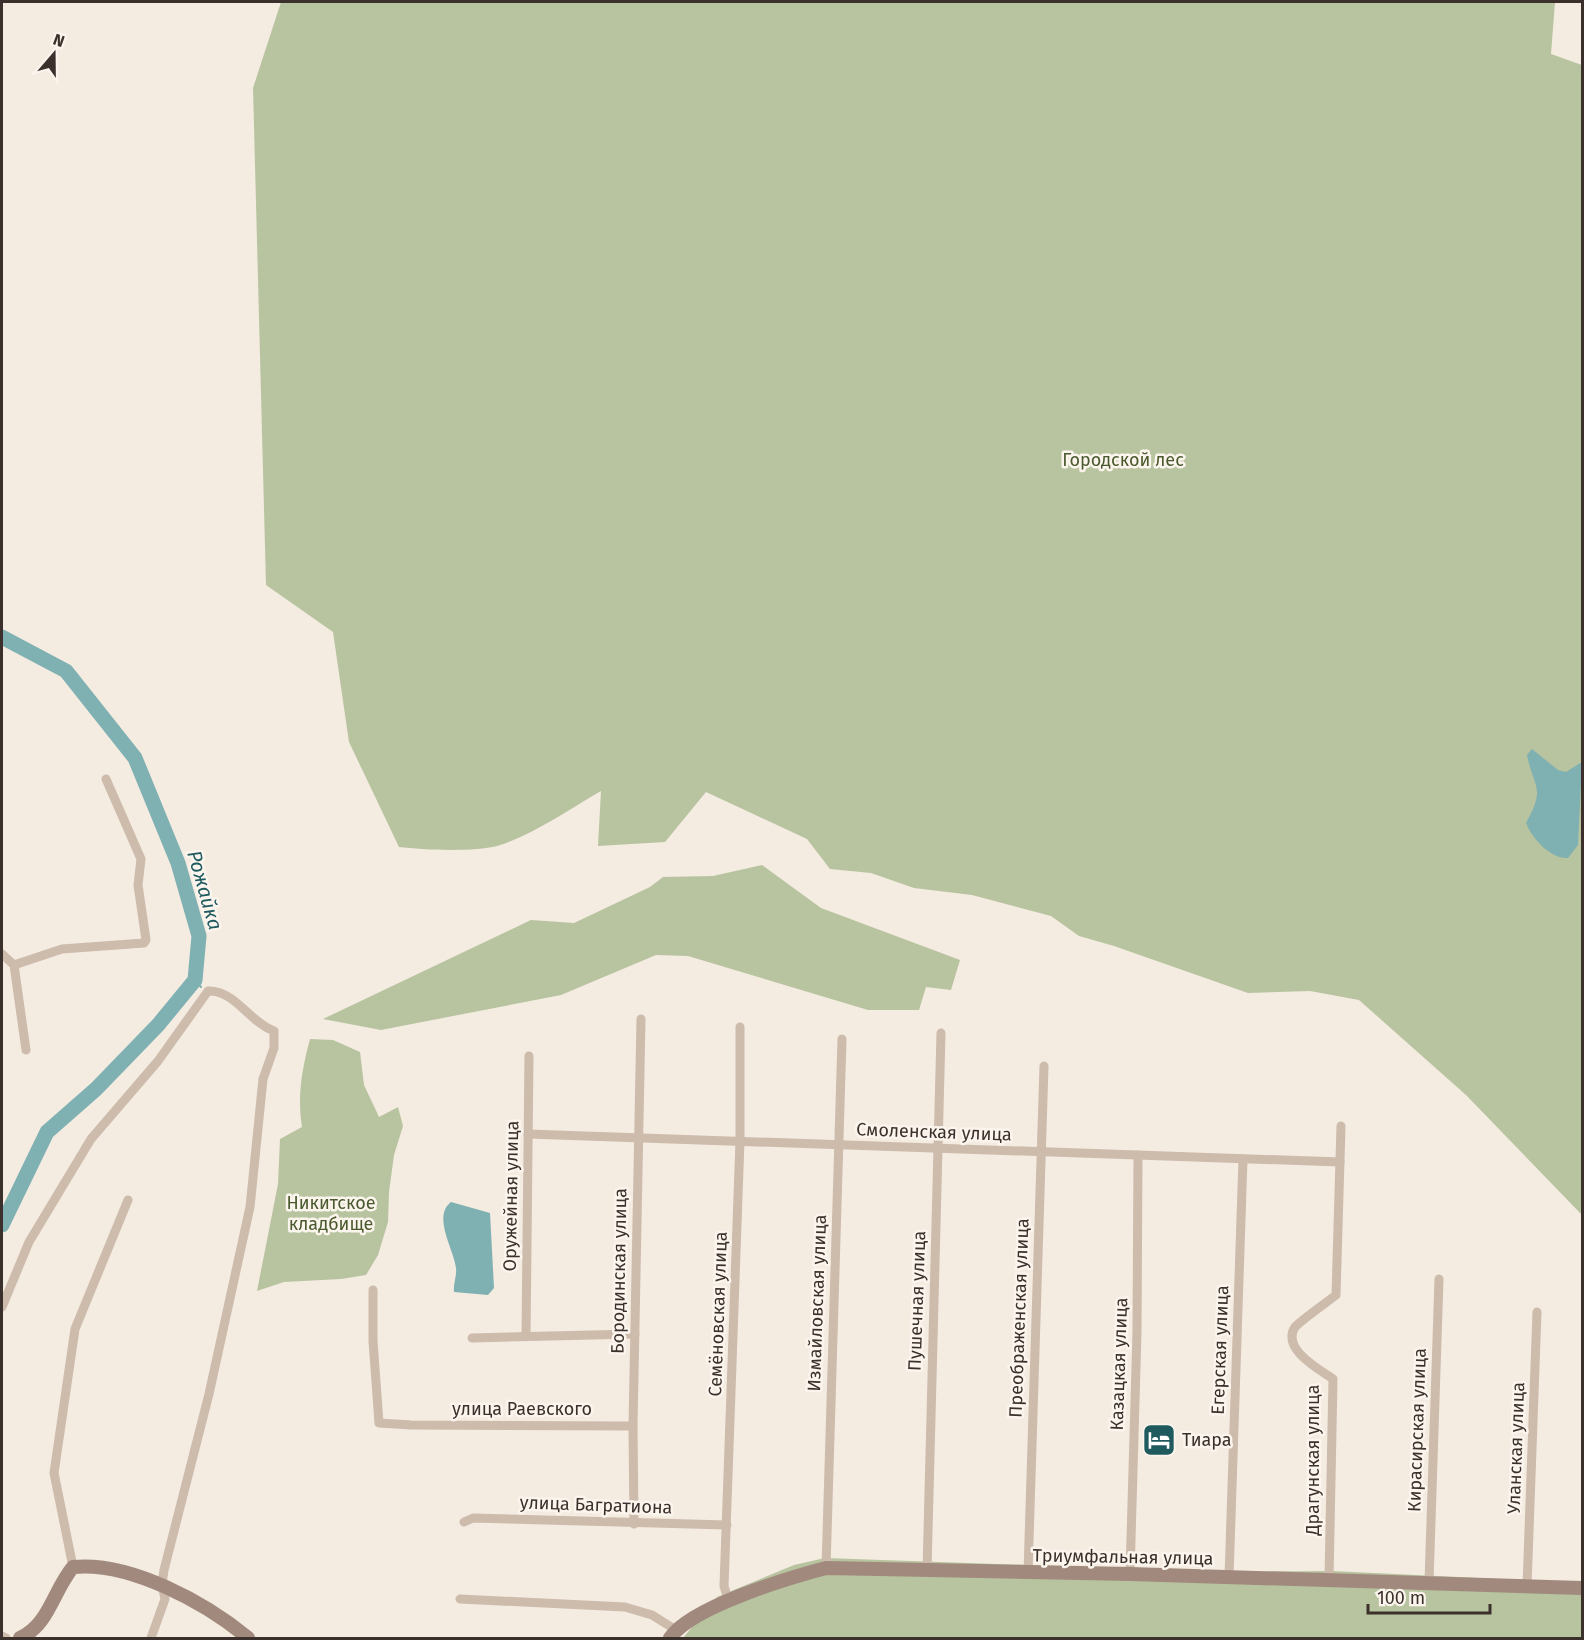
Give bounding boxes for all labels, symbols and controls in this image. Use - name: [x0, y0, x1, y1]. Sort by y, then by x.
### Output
- north arrow: [24, 24, 84, 84]
- text: N: [51, 30, 67, 51]
- park label: Городской лес: [1062, 449, 1184, 471]
- water label: Рожайка: [182, 847, 228, 933]
- street label: Смоленская улица: [856, 1118, 1012, 1146]
- street label: Оружейная улица: [499, 1121, 523, 1271]
- street label: Бородинская улица: [607, 1188, 631, 1354]
- park label: Никитское кладбище: [287, 1192, 375, 1235]
- street label: Измайловская улица: [803, 1214, 831, 1392]
- street label: Преображенская улица: [1005, 1218, 1033, 1418]
- street label: Пушечная улица: [904, 1230, 930, 1372]
- street label: Семёновская улица: [704, 1231, 732, 1397]
- street label: Егерская улица: [1207, 1285, 1233, 1415]
- street label: Казацкая улица: [1106, 1297, 1132, 1431]
- street label: Кирасирская улица: [1403, 1348, 1431, 1512]
- street label: Уланская улица: [1503, 1382, 1529, 1514]
- street label: Драгунская улица: [1302, 1385, 1324, 1536]
- street label: улица Раевского: [452, 1398, 592, 1420]
- hotel icon: Тиара: [1141, 1422, 1177, 1458]
- place label: Тиара: [1182, 1429, 1232, 1451]
- street label: улица Багратиона: [519, 1491, 673, 1519]
- street label: Триумфальная улица: [1032, 1544, 1214, 1570]
- scale bar: [1368, 1577, 1490, 1615]
- text: 100 m: [1377, 1587, 1425, 1609]

